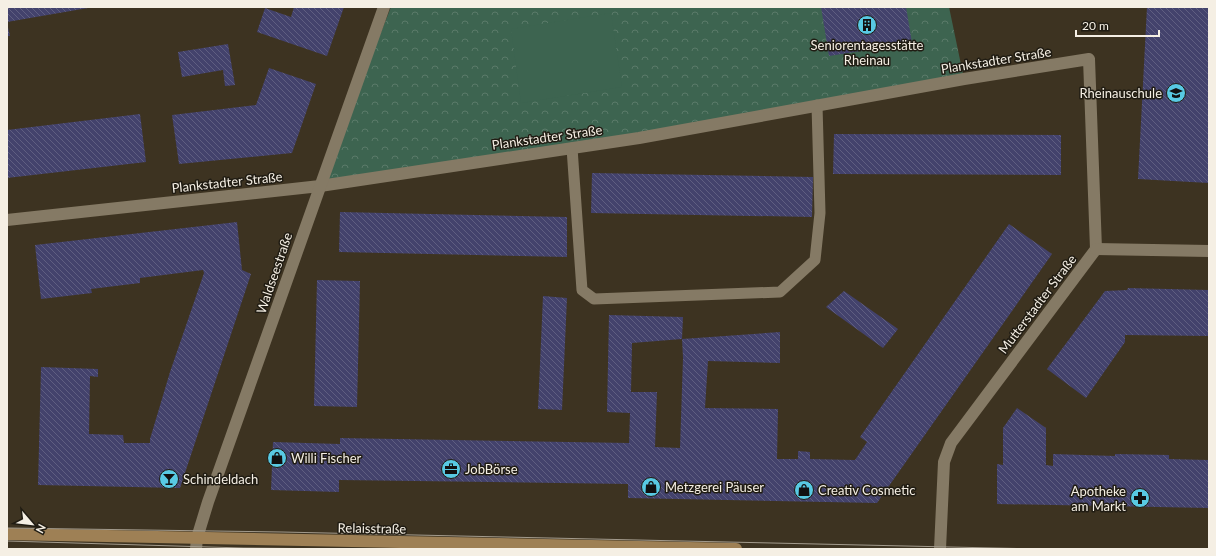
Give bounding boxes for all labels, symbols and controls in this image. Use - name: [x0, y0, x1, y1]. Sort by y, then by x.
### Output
- scale bar: [1076, 12, 1159, 38]
- building icon: Seniorentagesstätte Rheinau: [856, 14, 878, 36]
- text: 20 m: [1082, 18, 1109, 33]
- place label: Seniorentagesstätte Rheinau: [811, 37, 924, 68]
- street label: Plankstadter Straße: [940, 43, 1052, 77]
- school or university icon: Rheinauschule: [1165, 82, 1187, 104]
- place label: Rheinauschule: [1079, 85, 1162, 101]
- street label: Plankstadter Straße: [491, 121, 603, 153]
- street label: Plankstadter Straße: [171, 168, 283, 196]
- street label: Waldseestraße: [253, 230, 295, 316]
- street label: Mutterstadter Straße: [995, 251, 1080, 357]
- shop icon: Willi Fischer: [266, 447, 288, 469]
- place label: Willi Fischer: [291, 450, 362, 466]
- office icon: JobBörse: [440, 458, 462, 480]
- place label: JobBörse: [465, 461, 518, 477]
- bar icon: Schindeldach: [158, 468, 180, 490]
- place label: Schindeldach: [183, 471, 258, 487]
- shop icon: Metzgerei Päuser: [640, 476, 662, 498]
- place label: Metzgerei Päuser: [665, 479, 764, 495]
- shop icon: Creativ Cosmetic: [793, 479, 815, 501]
- place label: Creativ Cosmetic: [818, 482, 915, 498]
- place label: Apotheke am Markt: [1071, 483, 1126, 514]
- pharmacy icon: Apotheke am Markt: [1129, 487, 1151, 509]
- north arrow: [12, 504, 52, 544]
- street label: Relaisstraße: [338, 519, 407, 537]
- text: N: [34, 522, 49, 536]

